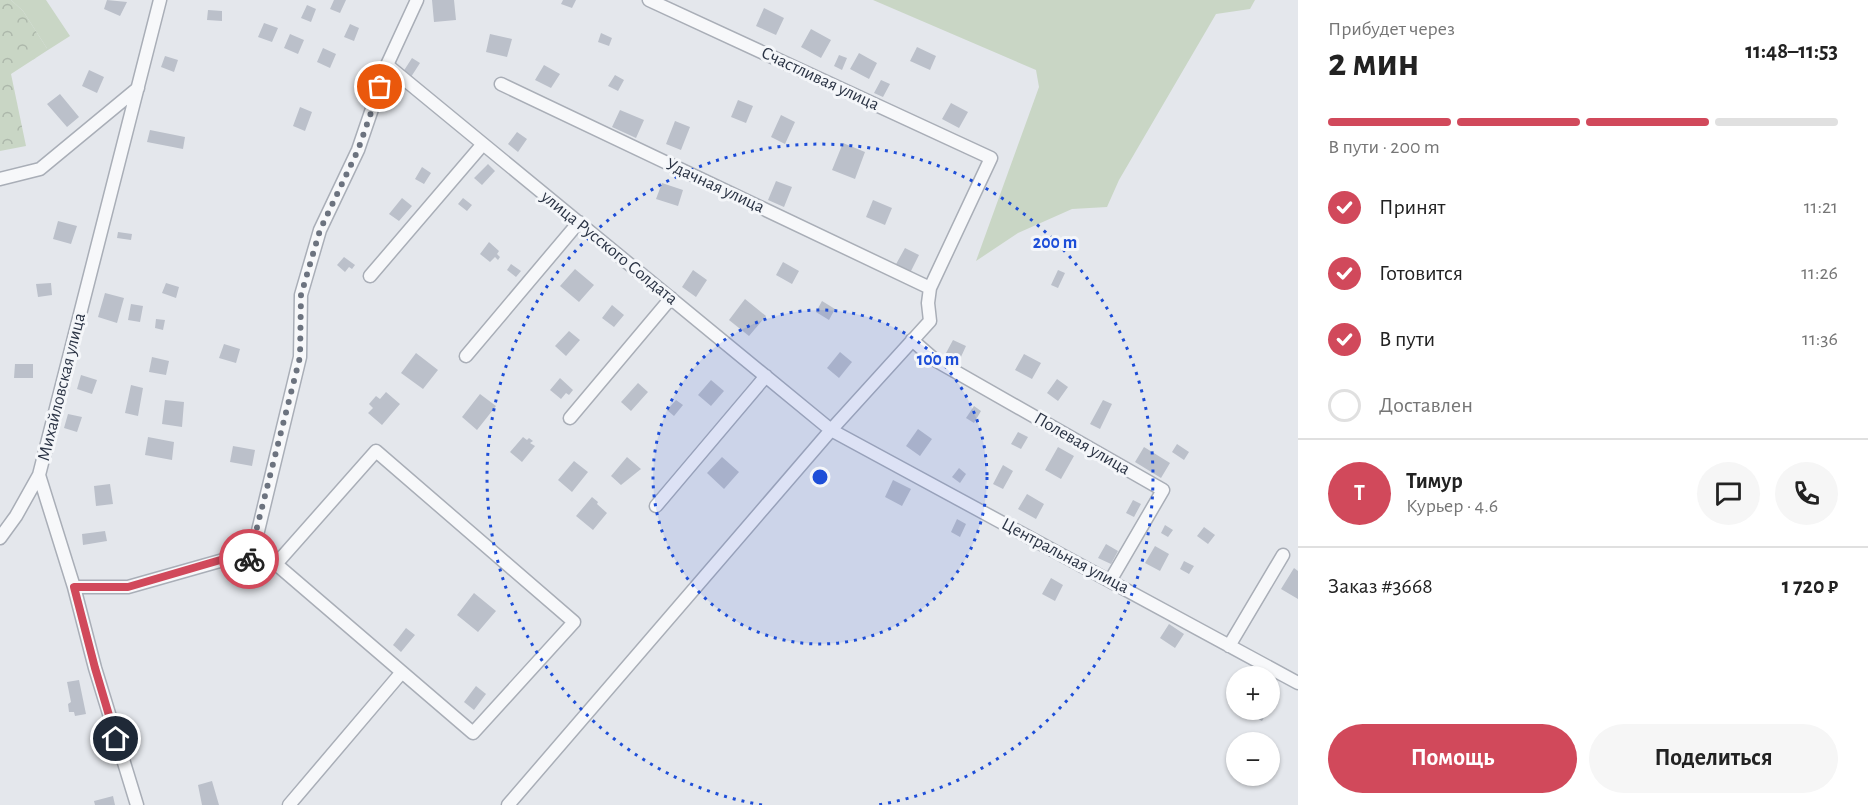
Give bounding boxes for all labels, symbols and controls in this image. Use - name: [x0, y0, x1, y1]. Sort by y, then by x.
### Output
- text: Прибудет через: [1328, 19, 1455, 39]
- text: 11:48–11:53: [1745, 40, 1838, 62]
- street label: Счастливая улица: [758, 44, 882, 114]
- text: 2 мин: [1328, 44, 1419, 83]
- pin: [354, 61, 405, 112]
- icon: bag: [363, 70, 396, 103]
- text: В пути · 200 m: [1328, 137, 1440, 157]
- street label: Удачная улица: [663, 155, 767, 217]
- street label: улица Русского Солдата: [537, 187, 681, 308]
- icon: check: [1328, 191, 1361, 224]
- text: Принят: [1379, 196, 1445, 218]
- text: 11:21: [1804, 197, 1838, 217]
- text: 200 m: [1033, 234, 1077, 252]
- icon: check: [1328, 257, 1361, 290]
- text: Готовится: [1379, 262, 1463, 284]
- text: 11:26: [1801, 263, 1838, 283]
- street label: Михайловская улица: [35, 311, 89, 463]
- icon: check: [1328, 323, 1361, 356]
- text: В пути: [1379, 328, 1435, 350]
- text: 11:36: [1802, 329, 1838, 349]
- text: 100 m: [917, 351, 959, 369]
- text: Доставлен: [1379, 394, 1473, 416]
- street label: Полевая улица: [1031, 409, 1133, 479]
- button: chat: [1697, 462, 1760, 525]
- button: phone: [1775, 462, 1838, 525]
- centre of rings: [810, 467, 830, 487]
- text: Тимур: [1406, 470, 1463, 492]
- text: Т: [1354, 482, 1365, 504]
- text: Курьер · 4.6: [1406, 496, 1498, 516]
- street label: Центральная улица: [998, 515, 1132, 597]
- courier: [219, 529, 279, 589]
- icon: bike: [233, 543, 266, 576]
- text: Заказ #3668: [1328, 575, 1433, 597]
- text: 1 720 ₽: [1782, 575, 1838, 597]
- map controls: [1226, 666, 1280, 786]
- button: +: [1226, 666, 1280, 720]
- pin: [90, 713, 141, 764]
- icon: home: [99, 722, 132, 755]
- button: Помощь: [1328, 724, 1577, 793]
- button: Поделиться: [1589, 724, 1838, 793]
- button: −: [1226, 732, 1280, 786]

